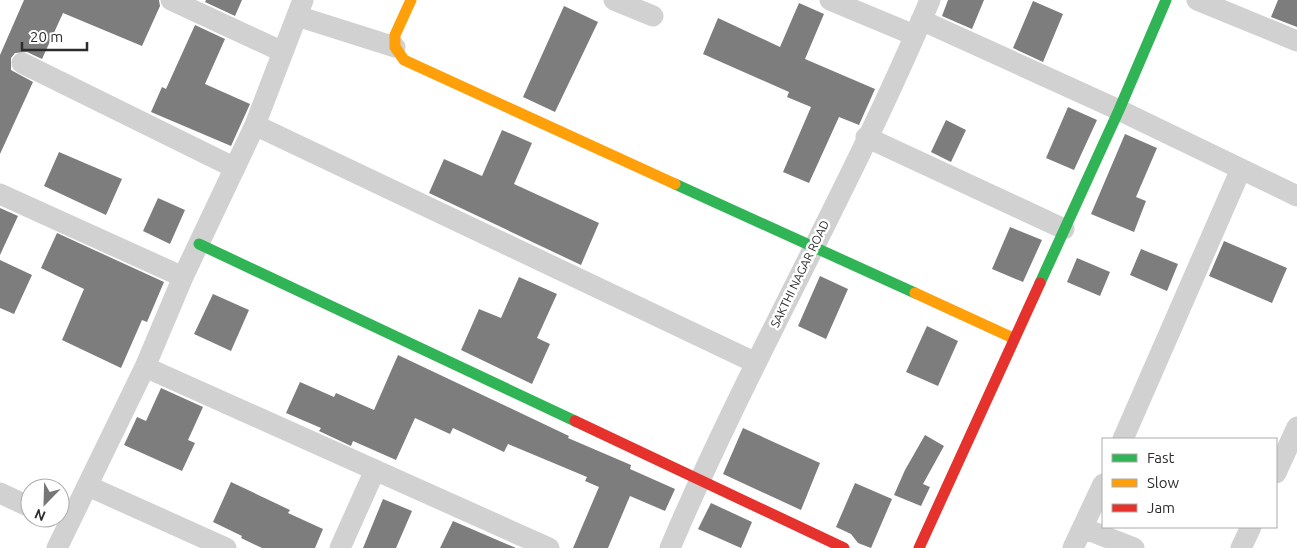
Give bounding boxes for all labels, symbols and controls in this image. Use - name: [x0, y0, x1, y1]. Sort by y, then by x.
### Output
- scale bar: [22, 20, 88, 52]
- text: 20 m: [30, 28, 63, 45]
- street label: SAKTHI NAGAR ROAD: [768, 218, 831, 329]
- legend: [1102, 438, 1277, 528]
- text: Fast: [1147, 449, 1175, 466]
- text: Slow: [1147, 474, 1180, 491]
- north arrow: [20, 478, 70, 528]
- text: Jam: [1147, 499, 1175, 516]
- text: N: [32, 506, 48, 524]

